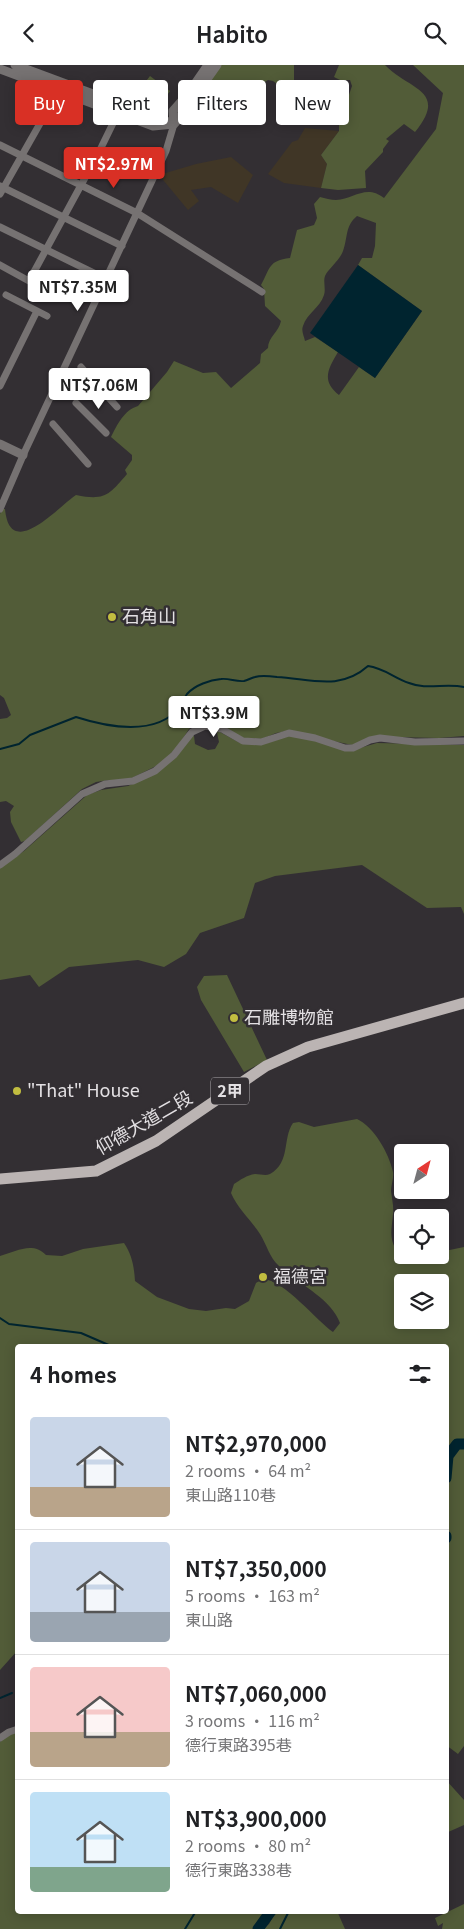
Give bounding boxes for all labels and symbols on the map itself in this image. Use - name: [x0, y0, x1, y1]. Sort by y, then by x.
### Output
- pin: NT$2.97M: [62, 147, 166, 189]
- pin: NT$7.35M: [26, 269, 130, 312]
- pin: NT$7.06M: [47, 367, 151, 410]
- place label: 石角山: [122, 602, 176, 628]
- marker: 石角山: [106, 611, 118, 623]
- pin: NT$3.9M: [168, 695, 260, 738]
- place label: 石雕博物館: [244, 1003, 334, 1029]
- marker: 石雕博物館: [228, 1012, 240, 1024]
- place label: "That" House: [27, 1076, 140, 1102]
- road number: 2甲: [211, 1077, 249, 1105]
- street label: 仰德大道二段: [90, 1083, 196, 1160]
- marker: "That" House: [11, 1085, 23, 1097]
- north arrow: [394, 1144, 449, 1199]
- place label: 福德宮: [273, 1262, 327, 1288]
- marker: 福德宮: [257, 1271, 269, 1283]

